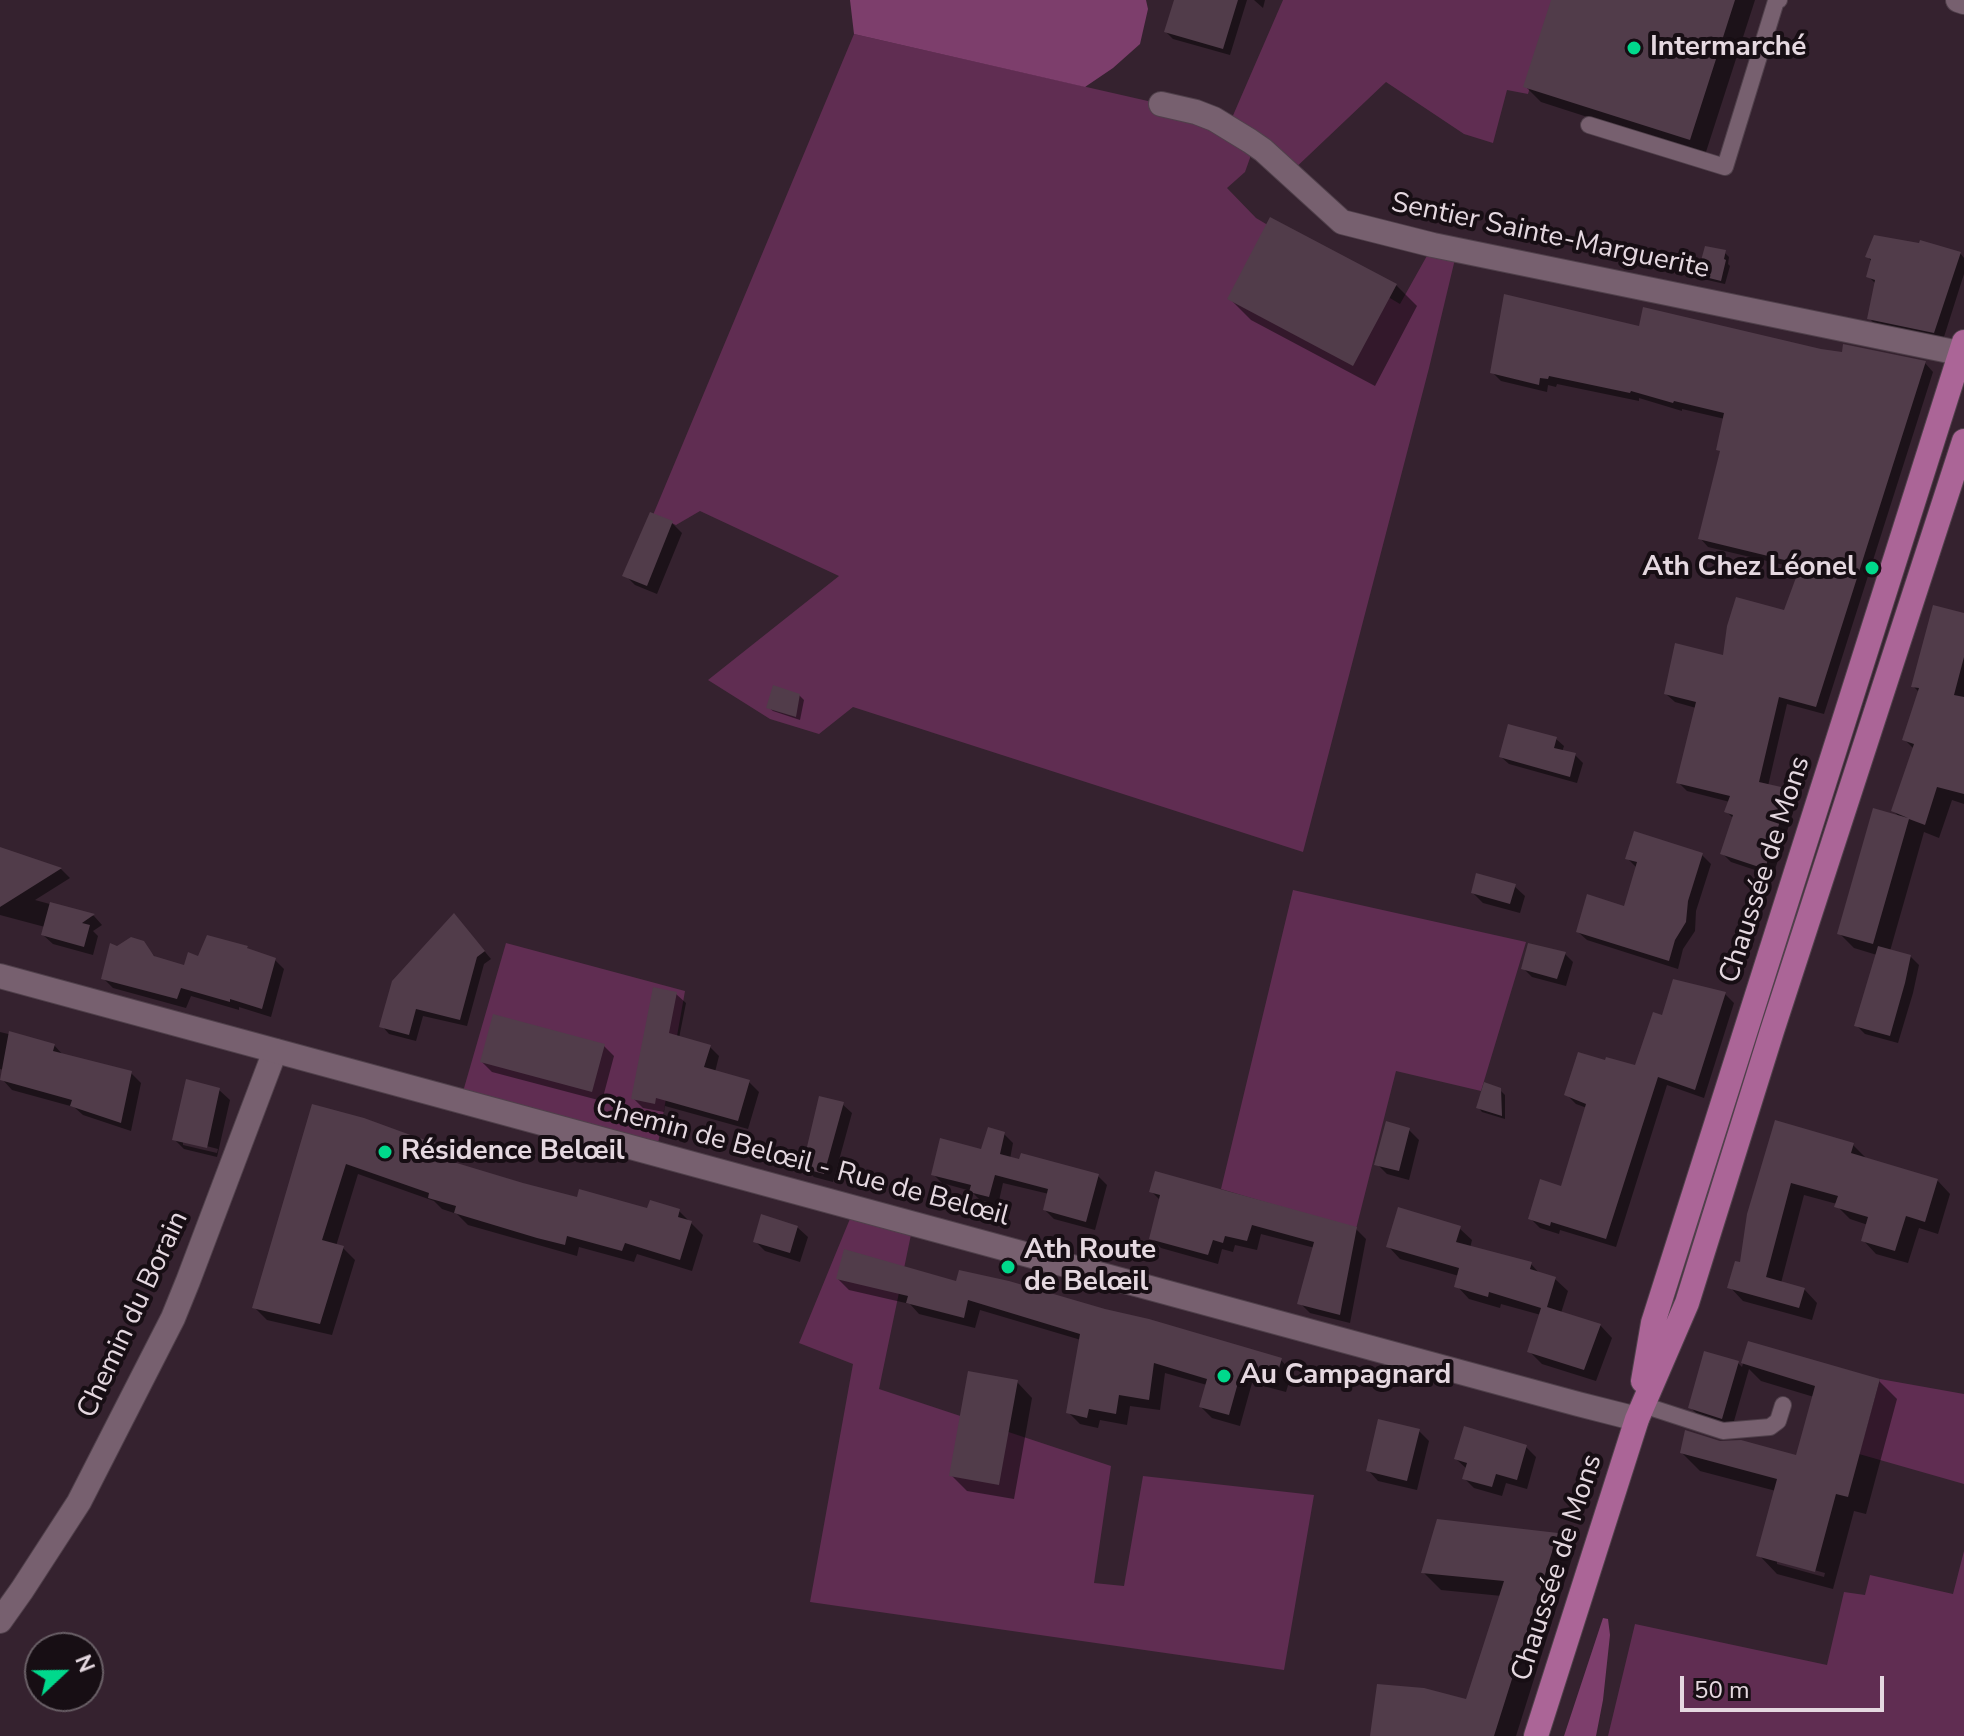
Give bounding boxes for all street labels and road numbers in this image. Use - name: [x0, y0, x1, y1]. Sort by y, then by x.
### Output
- street label: Sentier Sainte-Marguerite: [1388, 187, 1712, 287]
- street label: Chaussée de Mons: [1713, 752, 1819, 988]
- street label: Chemin de Belœil - Rue de Belœil: [591, 1091, 1013, 1235]
- street label: Chemin du Borain: [71, 1206, 197, 1424]
- street label: Chaussée de Mons: [1505, 1450, 1611, 1686]

